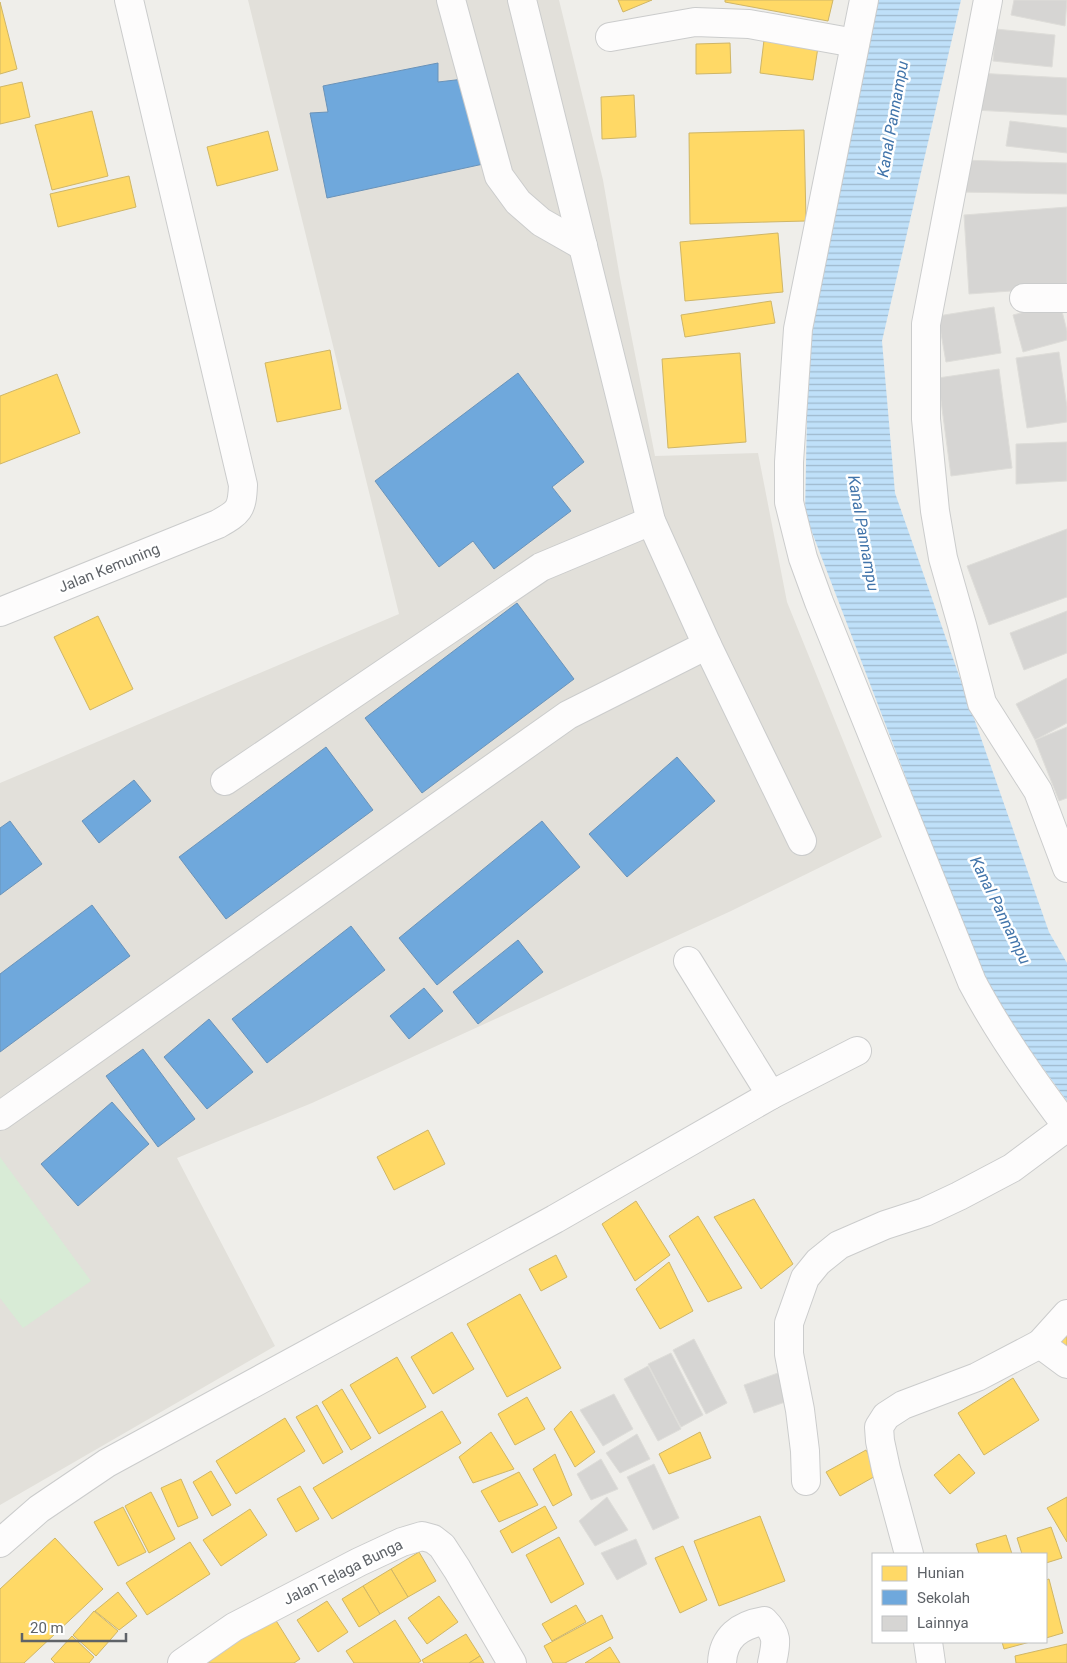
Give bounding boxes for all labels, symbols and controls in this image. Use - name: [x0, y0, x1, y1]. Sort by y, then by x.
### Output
- water label: Kanal Pannampu: [873, 59, 912, 179]
- water label: Kanal Pannampu: [844, 474, 883, 593]
- street label: Jalan Kemuning: [56, 540, 162, 596]
- water label: Kanal Pannampu: [966, 853, 1035, 968]
- street label: Jalan Telaga Bunga: [280, 1535, 406, 1609]
- legend: [872, 1553, 1047, 1643]
- text: Hunian: [917, 1564, 964, 1582]
- text: Sekolah: [917, 1589, 970, 1607]
- scale bar: [22, 1610, 126, 1642]
- text: Lainnya: [917, 1614, 969, 1632]
- text: 20 m: [30, 1619, 64, 1637]

